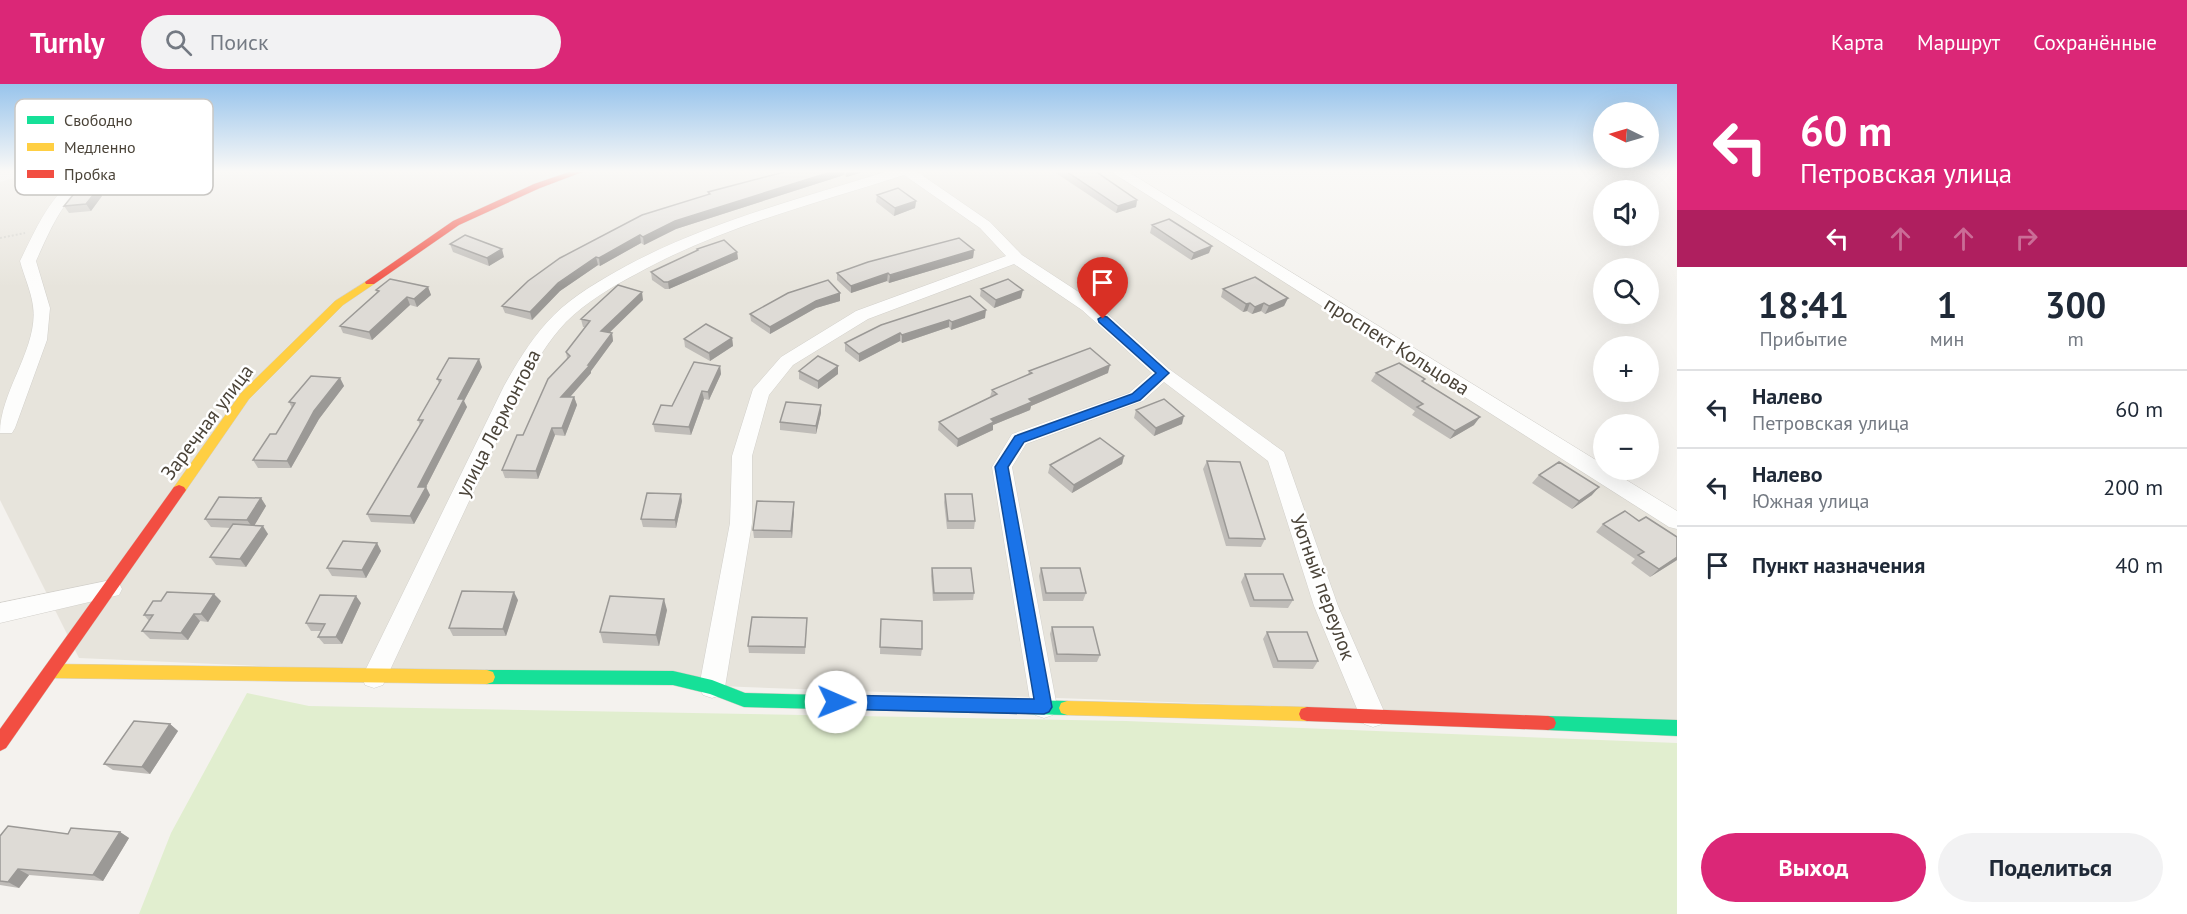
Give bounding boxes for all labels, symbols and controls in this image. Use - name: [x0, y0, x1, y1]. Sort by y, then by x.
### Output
- search box: [141, 15, 561, 69]
- text: Turnly: [30, 24, 105, 61]
- icon: search: [162, 26, 195, 59]
- text: Поиск: [210, 28, 268, 56]
- text: Карта: [1831, 29, 1884, 56]
- text: Маршрут: [1917, 29, 2000, 56]
- text: Сохранённые: [2033, 29, 2157, 56]
- legend: [15, 99, 213, 195]
- north arrow: [1593, 102, 1659, 168]
- map controls: [1593, 102, 1659, 480]
- text: 60 m: [1800, 103, 1892, 158]
- icon: left: [1701, 108, 1779, 186]
- text: Свободно: [64, 110, 133, 130]
- text: Медленно: [64, 137, 136, 157]
- text: Петровская улица: [1800, 156, 2012, 190]
- text: Пробка: [64, 164, 116, 184]
- button: sound: [1593, 180, 1659, 246]
- icon: left: [1821, 222, 1854, 255]
- icon: ahead: [1884, 222, 1917, 255]
- icon: ahead: [1947, 222, 1980, 255]
- icon: right: [2010, 222, 2043, 255]
- pin: [1077, 257, 1128, 319]
- button: search: [1593, 258, 1659, 324]
- icon: arrive: [1086, 266, 1119, 299]
- text: 18:41: [1758, 281, 1849, 328]
- text: 1: [1937, 281, 1957, 328]
- text: 300: [2045, 281, 2106, 328]
- street label: проспект Кольцова: [1319, 291, 1475, 401]
- text: Прибытие: [1759, 326, 1847, 352]
- text: мин: [1930, 326, 1964, 352]
- text: m: [2068, 326, 2084, 352]
- button: +: [1593, 336, 1659, 402]
- street label: улица Лермонтова: [450, 345, 546, 501]
- street label: Заречная улица: [155, 359, 259, 485]
- text: Налево: [1752, 382, 1823, 410]
- icon: left: [1701, 393, 1734, 426]
- text: 60 m: [2115, 395, 2163, 423]
- text: Петровская улица: [1752, 410, 1909, 436]
- button: −: [1593, 414, 1659, 480]
- text: Налево: [1752, 460, 1823, 488]
- icon: left: [1701, 471, 1734, 504]
- text: 200 m: [2103, 473, 2163, 501]
- text: Южная улица: [1752, 488, 1870, 514]
- street label: Уютный переулок: [1285, 511, 1362, 664]
- icon: arrive: [1701, 549, 1734, 582]
- text: Пункт назначения: [1752, 551, 1925, 579]
- text: 40 m: [2115, 551, 2163, 579]
- position arrow: [804, 670, 868, 734]
- button: Выход: [1701, 833, 1926, 902]
- button: Поделиться: [1938, 833, 2163, 902]

